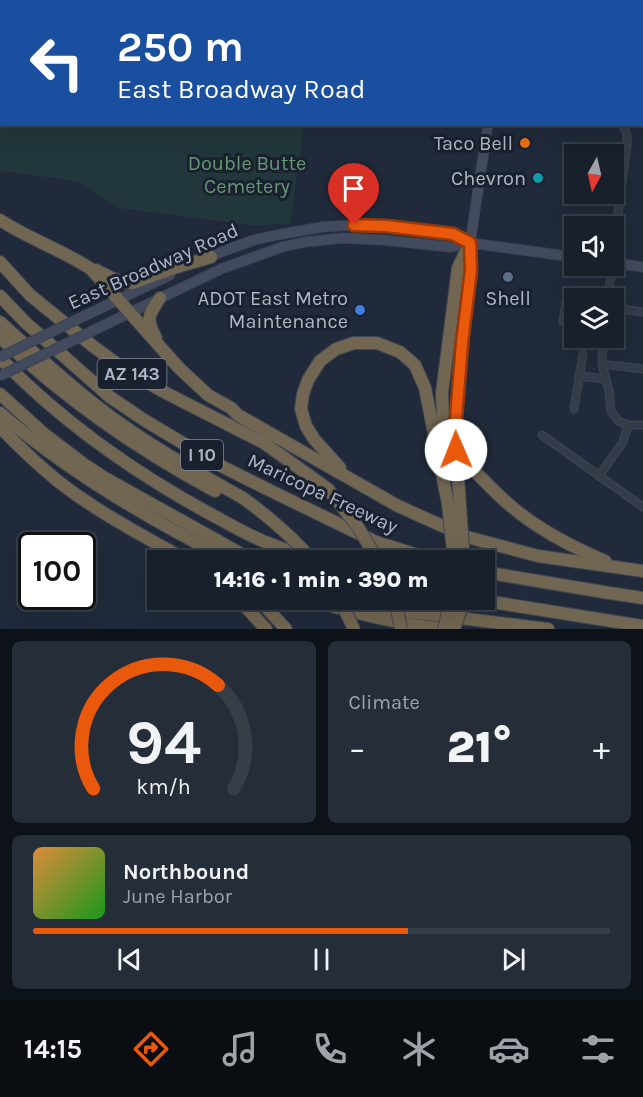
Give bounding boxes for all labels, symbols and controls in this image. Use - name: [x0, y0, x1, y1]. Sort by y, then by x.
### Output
- text: 250 m: [117, 22, 244, 72]
- icon: left: [18, 24, 96, 102]
- text: East Broadway Road: [117, 73, 366, 105]
- place label: Taco Bell: [434, 132, 513, 155]
- marker: Taco Bell: [518, 136, 532, 150]
- north arrow: [564, 144, 624, 204]
- map controls: [564, 144, 624, 348]
- park label: Double Butte Cemetery: [188, 152, 306, 198]
- pin: [328, 163, 379, 225]
- place label: Chevron: [451, 167, 526, 190]
- marker: Chevron: [531, 171, 545, 185]
- icon: arrive: [337, 172, 370, 205]
- button: sound: [564, 216, 624, 276]
- street label: East Broadway Road: [64, 219, 242, 314]
- marker: Shell: [501, 270, 515, 284]
- place label: ADOT East Metro Maintenance: [198, 287, 348, 333]
- place label: Shell: [485, 287, 531, 310]
- button: layers: [564, 288, 624, 348]
- marker: ADOT East Metro Maintenance: [353, 303, 367, 317]
- road number: AZ 143: [98, 359, 166, 389]
- position arrow: [424, 418, 488, 482]
- road number: I 10: [181, 440, 223, 470]
- street label: Maricopa Freeway: [244, 449, 401, 538]
- speed limit sign: 100: [18, 532, 96, 610]
- text: 14:16 · 1 min · 390 m: [214, 567, 428, 593]
- text: Climate: [349, 691, 420, 714]
- text: 94: [126, 706, 201, 779]
- text: 21°: [447, 721, 512, 773]
- text: −: [349, 729, 366, 767]
- text: +: [593, 729, 610, 767]
- text: km/h: [137, 774, 191, 799]
- text: Northbound: [123, 859, 249, 885]
- text: June Harbor: [123, 885, 232, 908]
- icon: previous: [113, 943, 146, 976]
- icon: pause: [305, 943, 338, 976]
- icon: next: [497, 943, 530, 976]
- icon: directions: [130, 1028, 172, 1070]
- icon: music: [219, 1028, 261, 1070]
- icon: phone: [309, 1028, 351, 1070]
- icon: climate: [398, 1028, 440, 1070]
- icon: car: [488, 1028, 530, 1070]
- icon: filters: [577, 1028, 619, 1070]
- text: 14:15: [24, 1033, 82, 1065]

